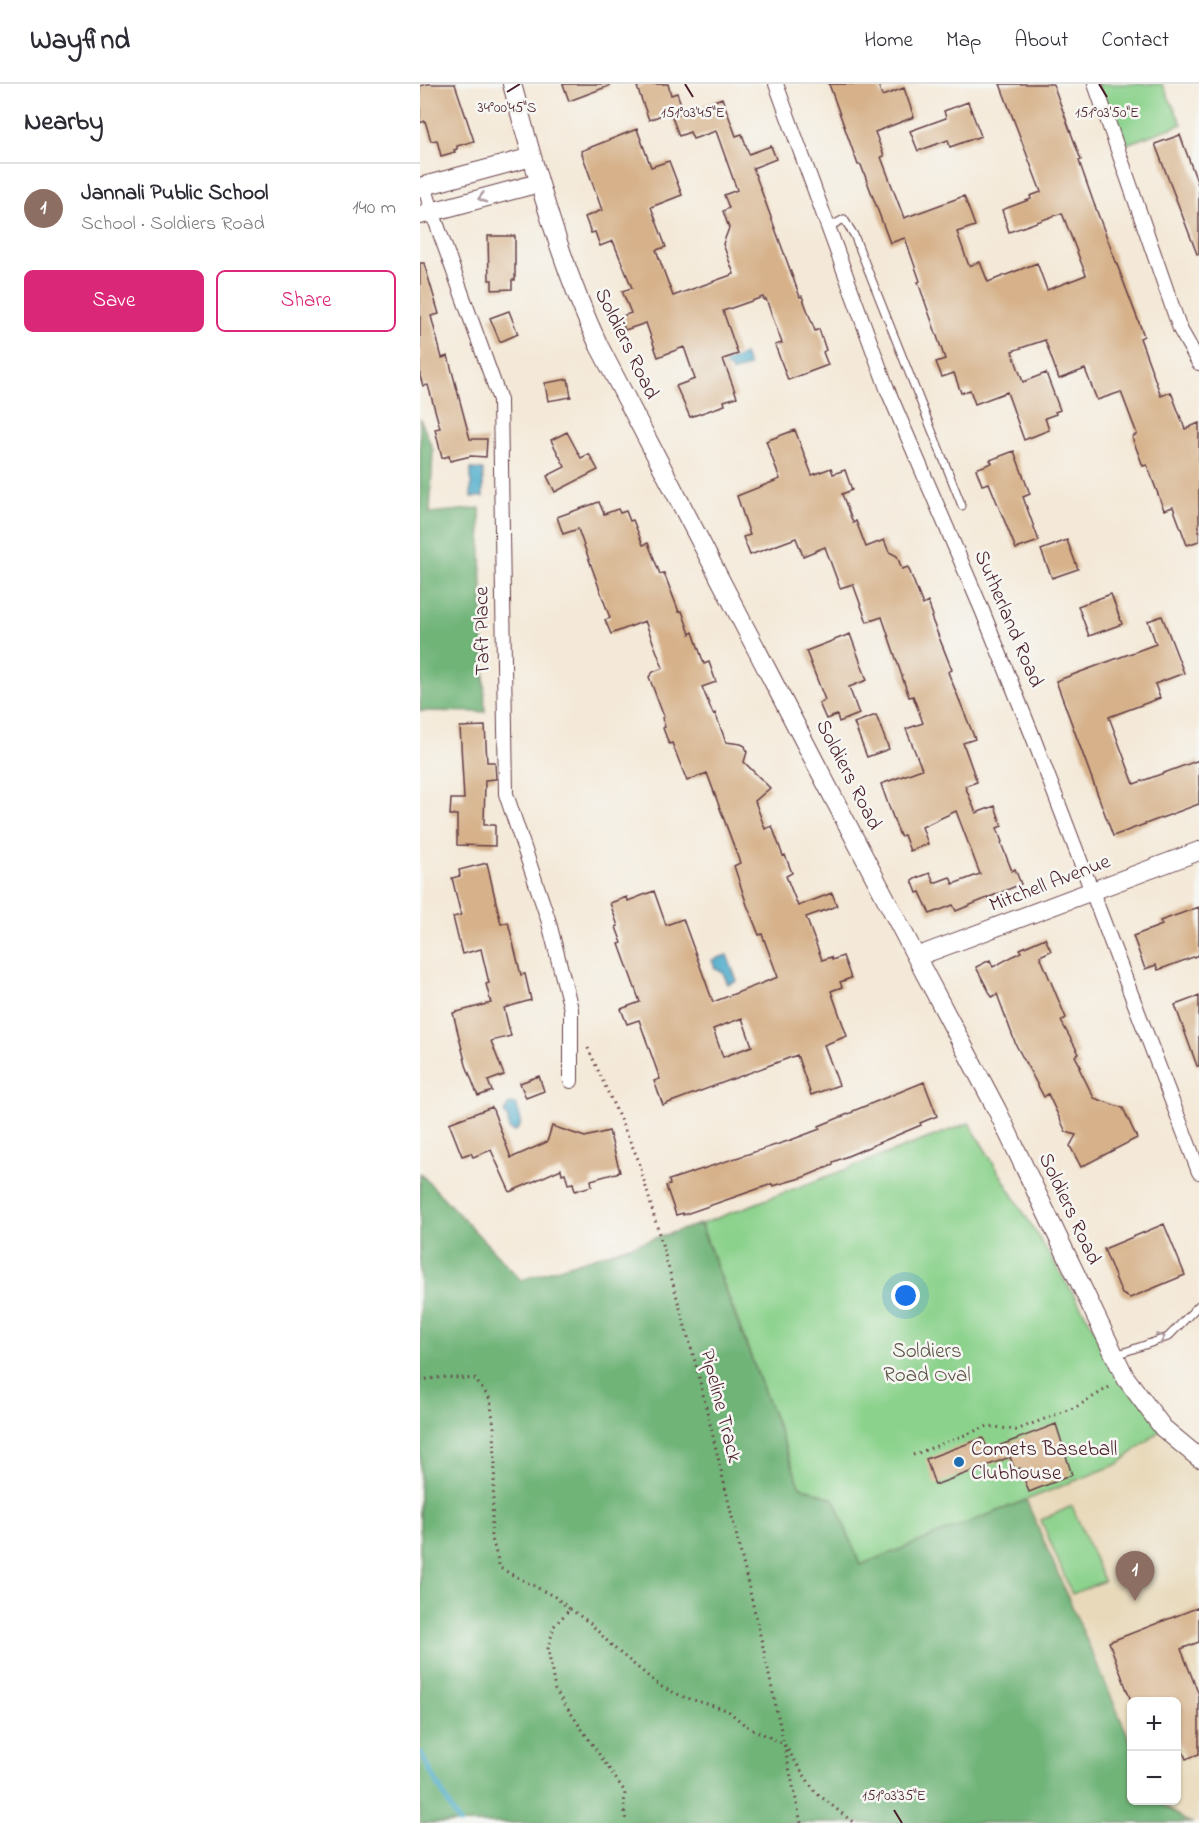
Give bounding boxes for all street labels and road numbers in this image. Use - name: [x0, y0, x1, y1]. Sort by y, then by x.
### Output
- street label: Soldiers Road: [586, 283, 666, 405]
- street label: Sutherland Road: [966, 546, 1050, 692]
- street label: Taft Place: [467, 586, 499, 676]
- street label: Soldiers Road: [807, 715, 889, 836]
- street label: Mitchell Avenue: [985, 847, 1115, 921]
- street label: Soldiers Road: [1030, 1148, 1108, 1270]
- street label: Pipeline Track: [691, 1346, 749, 1467]

